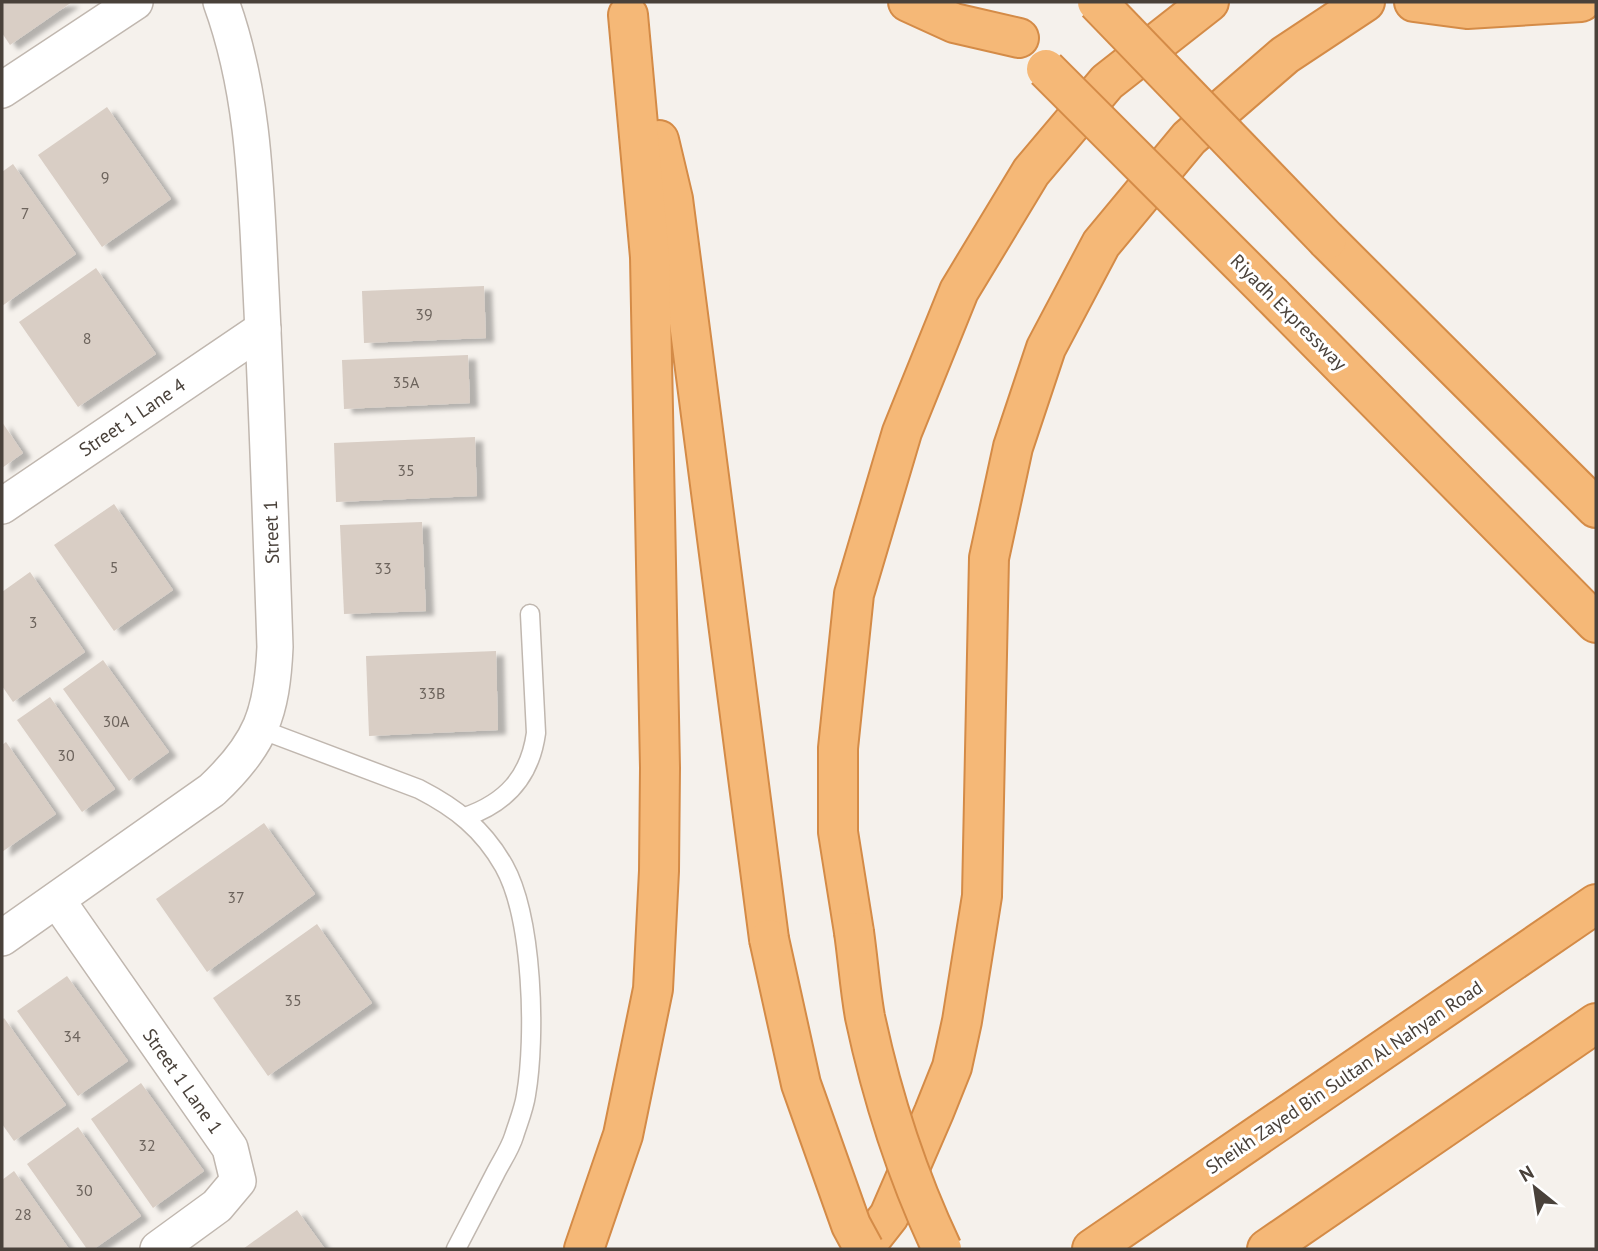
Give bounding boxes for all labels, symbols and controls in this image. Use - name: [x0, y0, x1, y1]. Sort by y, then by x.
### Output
- house number: 9: [101, 167, 109, 187]
- house number: 7: [21, 203, 29, 223]
- street label: Riyadh Expressway: [1226, 249, 1352, 375]
- house number: 39: [415, 304, 433, 324]
- house number: 8: [83, 328, 91, 348]
- house number: 35A: [393, 372, 420, 392]
- street label: Street 1 Lane 4: [74, 373, 190, 461]
- house number: 35: [397, 460, 415, 480]
- street label: Street 1: [258, 500, 284, 564]
- house number: 5: [110, 557, 118, 577]
- house number: 33: [374, 558, 392, 578]
- house number: 3: [29, 612, 37, 632]
- house number: 33B: [419, 683, 445, 703]
- house number: 30A: [103, 711, 130, 731]
- house number: 30: [57, 745, 75, 765]
- house number: 37: [227, 887, 245, 907]
- street label: Sheikh Zayed Bin Sultan Al Nahyan Road: [1201, 975, 1487, 1179]
- house number: 35: [284, 990, 302, 1010]
- street label: Street 1 Lane 1: [138, 1024, 228, 1138]
- house number: 34: [63, 1026, 81, 1046]
- house number: 32: [138, 1135, 156, 1155]
- north arrow: [1500, 1153, 1570, 1223]
- text: N: [1515, 1160, 1538, 1187]
- house number: 30: [75, 1180, 93, 1200]
- house number: 28: [14, 1204, 32, 1224]

